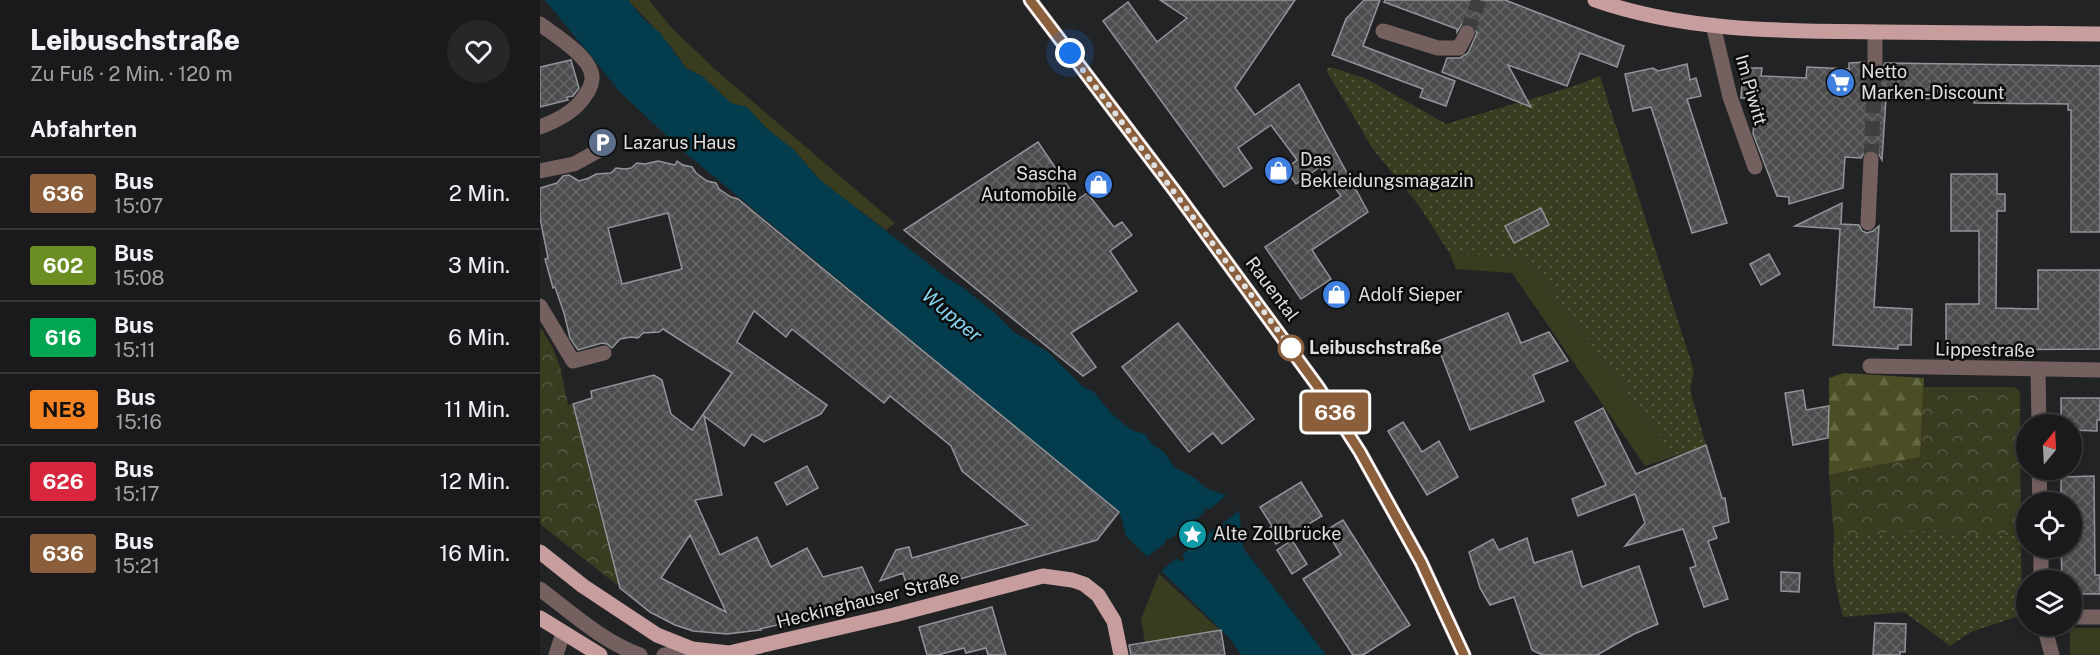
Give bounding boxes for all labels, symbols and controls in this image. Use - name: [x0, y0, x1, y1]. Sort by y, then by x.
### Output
- button: heart: [447, 20, 510, 83]
- text: Leibuschstraße: [30, 23, 240, 56]
- your location: [1055, 38, 1085, 68]
- street label: Im Piwitt: [1731, 52, 1772, 128]
- place label: Netto Marken-Discount: [1861, 61, 2004, 103]
- text: Zu Fuß · 2 Min. · 120 m: [30, 62, 233, 86]
- supermarket icon: Netto Marken-Discount: [1824, 66, 1856, 98]
- text: Abfahrten: [30, 116, 137, 142]
- parking icon: Lazarus Haus: [586, 127, 618, 159]
- place label: Lazarus Haus: [623, 132, 736, 153]
- place label: Das Bekleidungsmagazin: [1300, 149, 1474, 191]
- shop icon: Das Bekleidungsmagazin: [1263, 154, 1295, 186]
- place label: Sascha Automobile: [981, 163, 1077, 205]
- text: Bus: [114, 168, 154, 194]
- shop icon: Sascha Automobile: [1082, 168, 1114, 200]
- text: 2 Min.: [449, 180, 510, 206]
- text: 636: [42, 181, 84, 206]
- text: 15:07: [114, 194, 163, 218]
- text: Bus: [114, 240, 154, 266]
- text: 3 Min.: [448, 252, 510, 278]
- street label: Rauental: [1241, 252, 1303, 325]
- text: 602: [43, 253, 83, 278]
- text: 15:08: [114, 266, 165, 290]
- shop icon: Adolf Sieper: [1321, 279, 1353, 311]
- water label: Wupper: [917, 283, 987, 347]
- place label: Adolf Sieper: [1358, 284, 1463, 305]
- text: Bus: [114, 312, 154, 338]
- text: 6 Min.: [448, 324, 510, 350]
- text: 616: [45, 325, 81, 350]
- marker: Leibuschstraße: [1278, 335, 1304, 361]
- place label: Leibuschstraße: [1309, 337, 1442, 358]
- text: 15:11: [114, 338, 156, 362]
- street label: Lippestraße: [1935, 338, 2035, 361]
- text: Bus: [116, 384, 156, 410]
- line badge: 636: [1300, 392, 1370, 432]
- text: 11 Min.: [444, 396, 510, 422]
- text: NE8: [42, 397, 86, 422]
- text: 636: [1314, 400, 1356, 425]
- text: 15:16: [116, 410, 162, 434]
- north arrow: [2016, 414, 2082, 480]
- map controls: [2016, 414, 2082, 636]
- text: Bus: [114, 456, 154, 482]
- text: 12 Min.: [440, 468, 510, 494]
- text: 626: [42, 469, 84, 494]
- text: 15:17: [114, 482, 160, 506]
- button: locate: [2016, 492, 2082, 558]
- place icon: Alte Zollbrücke: [1176, 518, 1208, 550]
- place label: Alte Zollbrücke: [1213, 523, 1341, 544]
- text: Bus: [114, 528, 154, 554]
- text: 16 Min.: [439, 540, 510, 566]
- text: 636: [42, 541, 84, 566]
- text: 15:21: [114, 554, 160, 578]
- street label: Heckinghauser Straße: [774, 567, 961, 632]
- button: layers: [2016, 570, 2082, 636]

